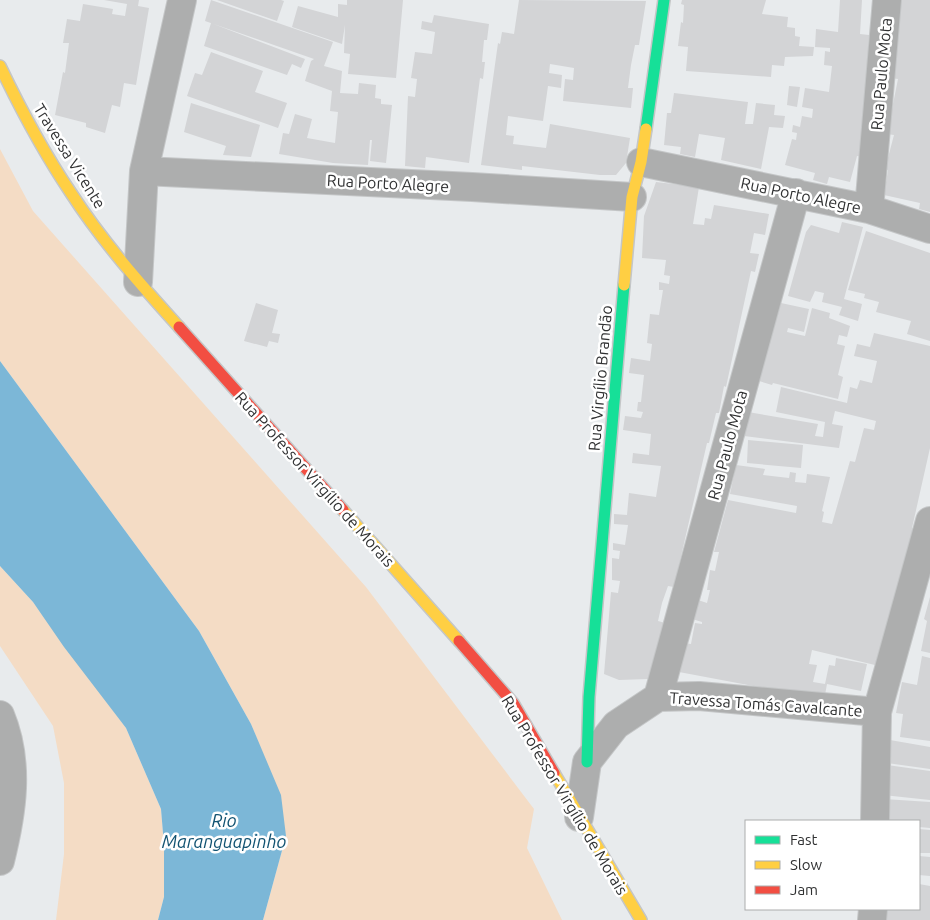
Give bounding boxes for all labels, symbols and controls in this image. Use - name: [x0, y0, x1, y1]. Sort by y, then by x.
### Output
- street label: Rua Paulo Mota: [867, 17, 895, 131]
- street label: Travessa Vicente: [31, 100, 109, 212]
- street label: Rua Porto Alegre: [326, 171, 450, 195]
- street label: Rua Porto Alegre: [739, 173, 863, 217]
- street label: Rua Virgílio Brandão: [585, 304, 615, 452]
- street label: Rua Professor Virgílio de Morais: [232, 388, 398, 570]
- street label: Rua Paulo Mota: [704, 388, 750, 502]
- street label: Travessa Tomás Cavalcante: [669, 688, 863, 720]
- street label: Rua Professor Virgílio de Morais: [498, 692, 632, 898]
- water label: Rio Maranguapinho: [162, 810, 287, 851]
- legend: [745, 820, 920, 910]
- text: Fast: [790, 831, 818, 848]
- text: Slow: [790, 856, 823, 873]
- text: Jam: [790, 881, 818, 898]

